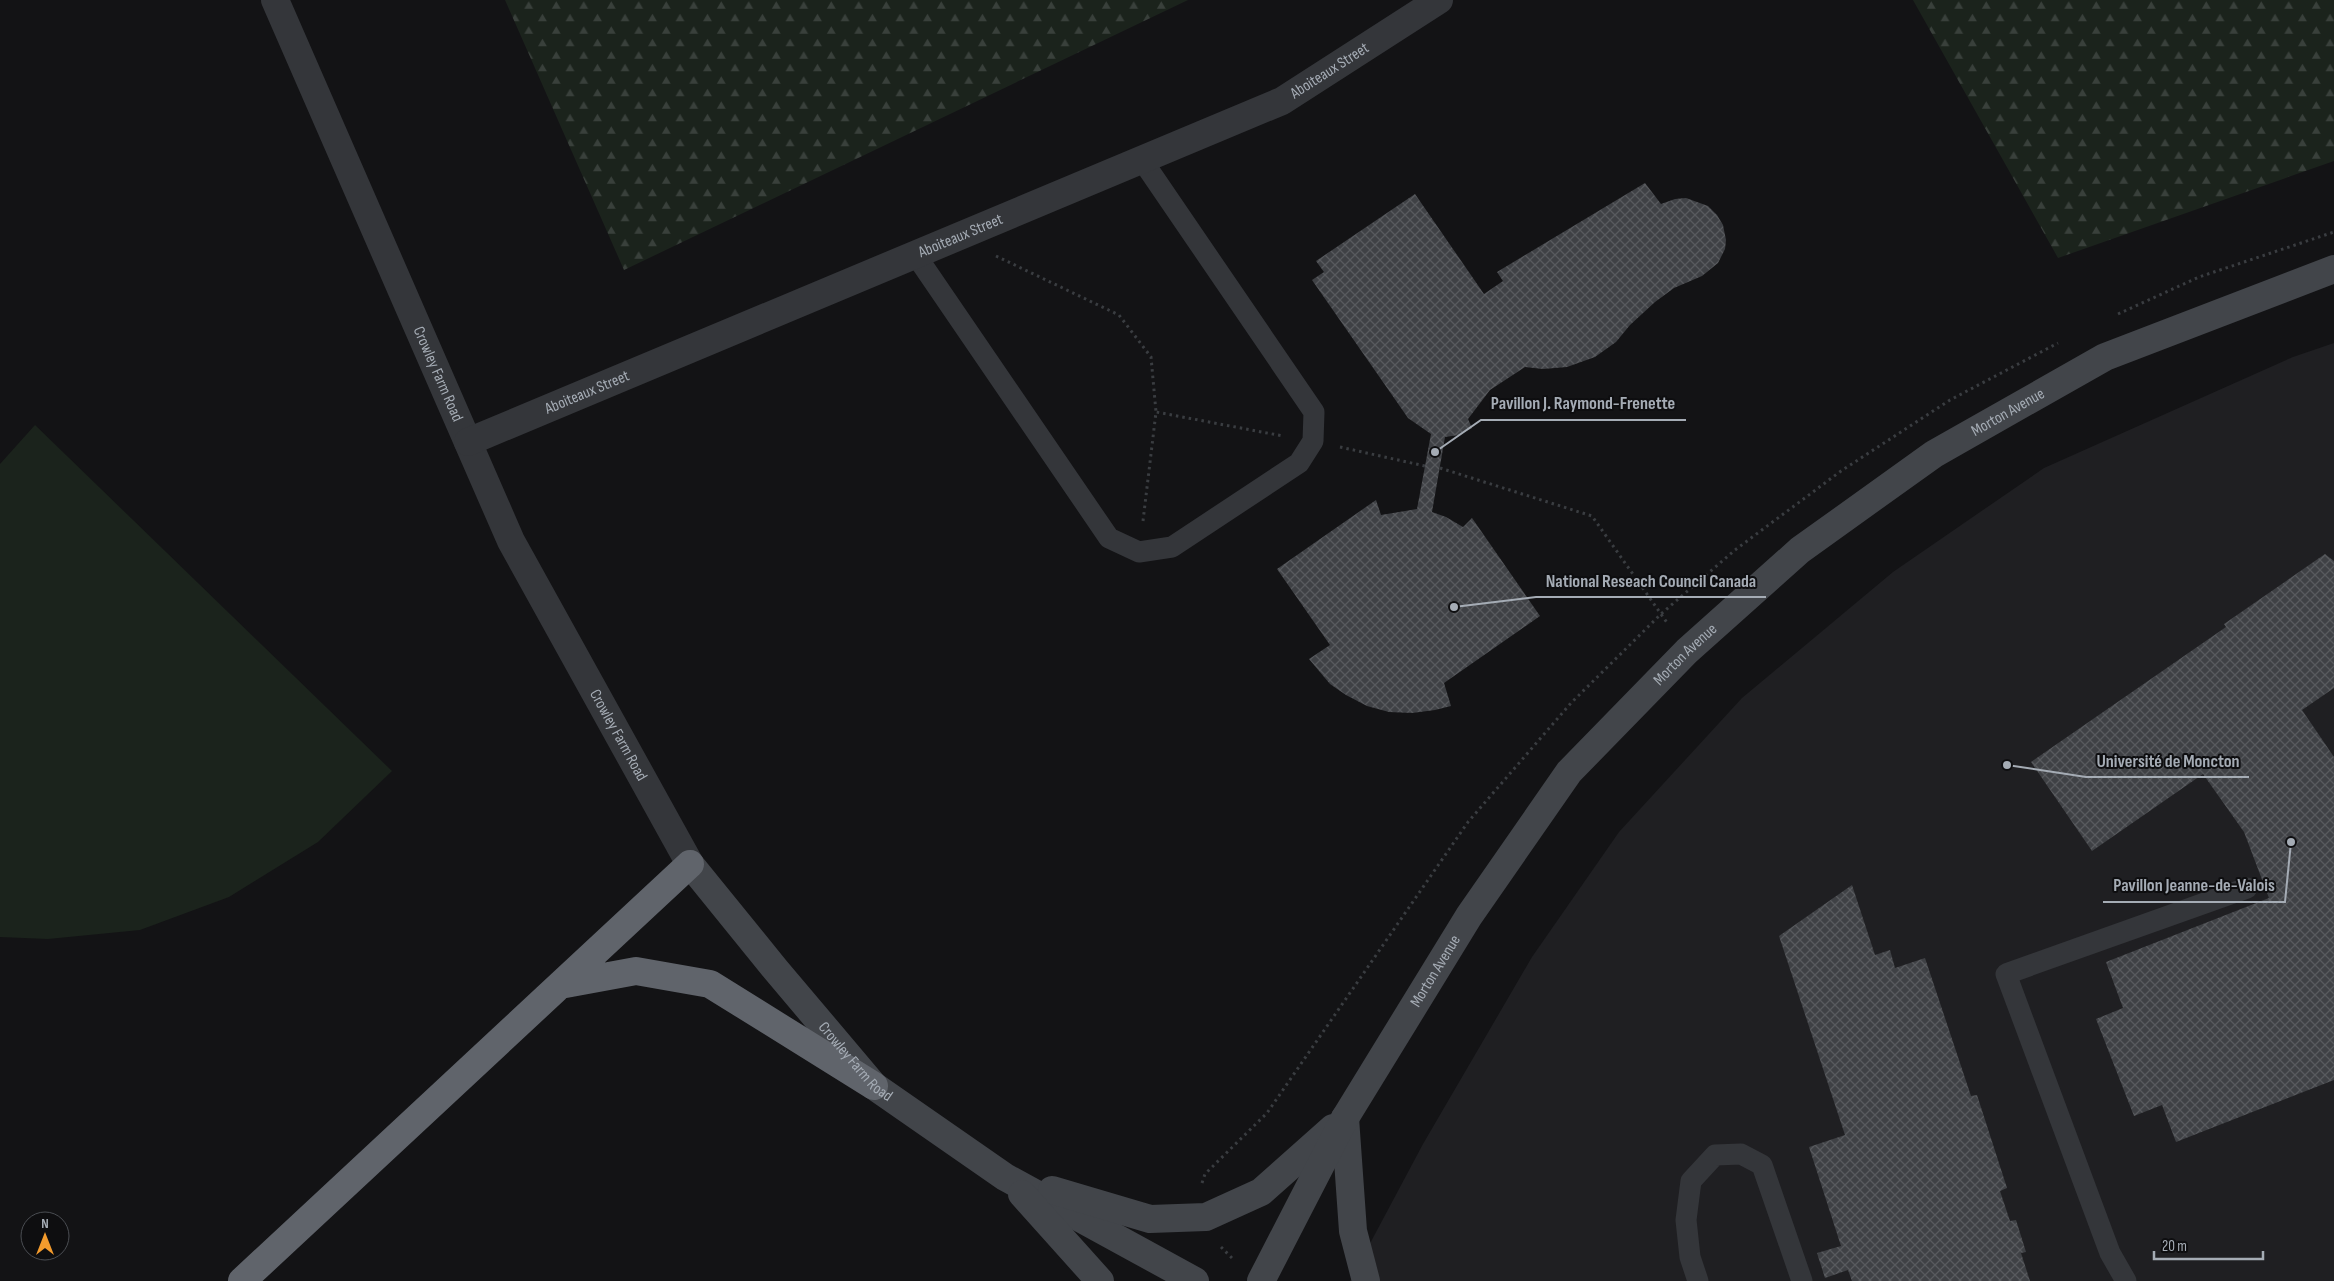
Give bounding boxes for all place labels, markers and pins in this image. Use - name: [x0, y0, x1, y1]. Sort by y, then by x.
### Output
- callout: Pavillon J. Raymond-Frenette: [1481, 387, 1686, 420]
- callout: National Reseach Council Canada: [1536, 564, 1766, 597]
- callout: Université de Moncton: [2086, 744, 2249, 777]
- callout: Pavillon Jeanne-de-Valois: [2103, 869, 2285, 902]

